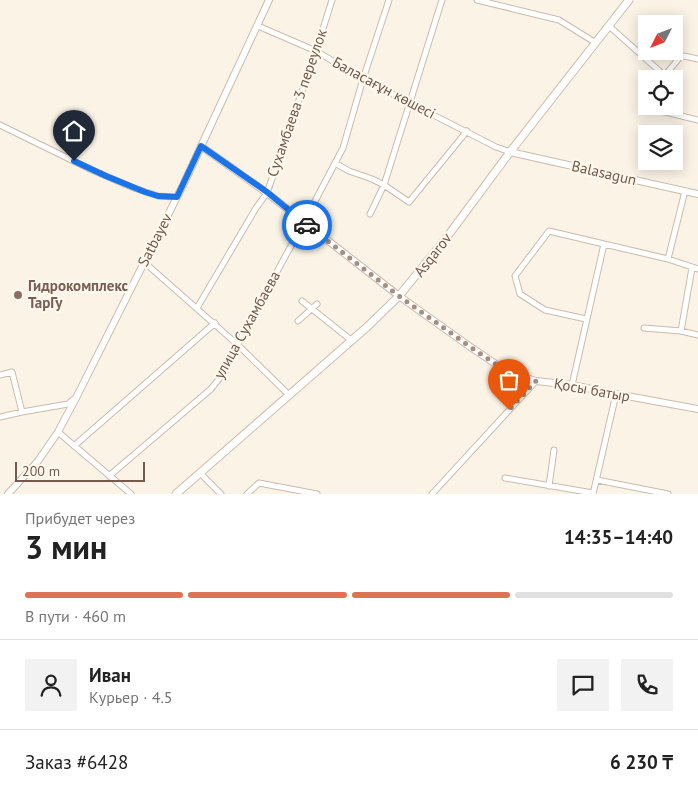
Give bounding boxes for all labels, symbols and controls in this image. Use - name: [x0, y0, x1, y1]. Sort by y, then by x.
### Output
- north arrow: [638, 15, 682, 60]
- map controls: [638, 15, 683, 170]
- street label: Сухамбаева 3 переулок: [262, 26, 331, 179]
- street label: Баласағұн көшесі: [329, 52, 439, 123]
- button: locate: [638, 70, 683, 115]
- pin: [53, 110, 95, 161]
- icon: home: [60, 117, 88, 145]
- button: layers: [638, 125, 683, 170]
- street label: Balasagun: [570, 156, 638, 189]
- courier: [282, 200, 332, 250]
- street label: Satbayev: [133, 209, 176, 270]
- icon: car: [293, 211, 321, 239]
- street label: Asqarov: [409, 228, 456, 281]
- street label: улица Сухамбаева: [209, 267, 284, 382]
- place label: Гидрокомплекс ТарГу: [28, 276, 129, 312]
- marker: Гидрокомплекс ТарГу: [12, 289, 24, 301]
- pin: [488, 359, 530, 410]
- icon: bag: [495, 366, 523, 394]
- street label: Қосы батыр: [553, 373, 632, 406]
- scale bar: [15, 459, 145, 482]
- text: 200 m: [22, 462, 60, 480]
- text: Прибудет через: [25, 508, 135, 528]
- text: 14:35–14:40: [564, 525, 673, 549]
- text: 3 мин: [25, 526, 107, 568]
- text: В пути · 460 m: [25, 606, 126, 626]
- button: person: [25, 659, 77, 711]
- button: chat: [557, 659, 609, 711]
- button: phone: [621, 659, 673, 711]
- text: Иван: [89, 663, 131, 687]
- text: Курьер · 4.5: [89, 687, 173, 707]
- text: Заказ #6428: [25, 750, 128, 774]
- text: 6 230 ₸: [610, 750, 673, 774]

